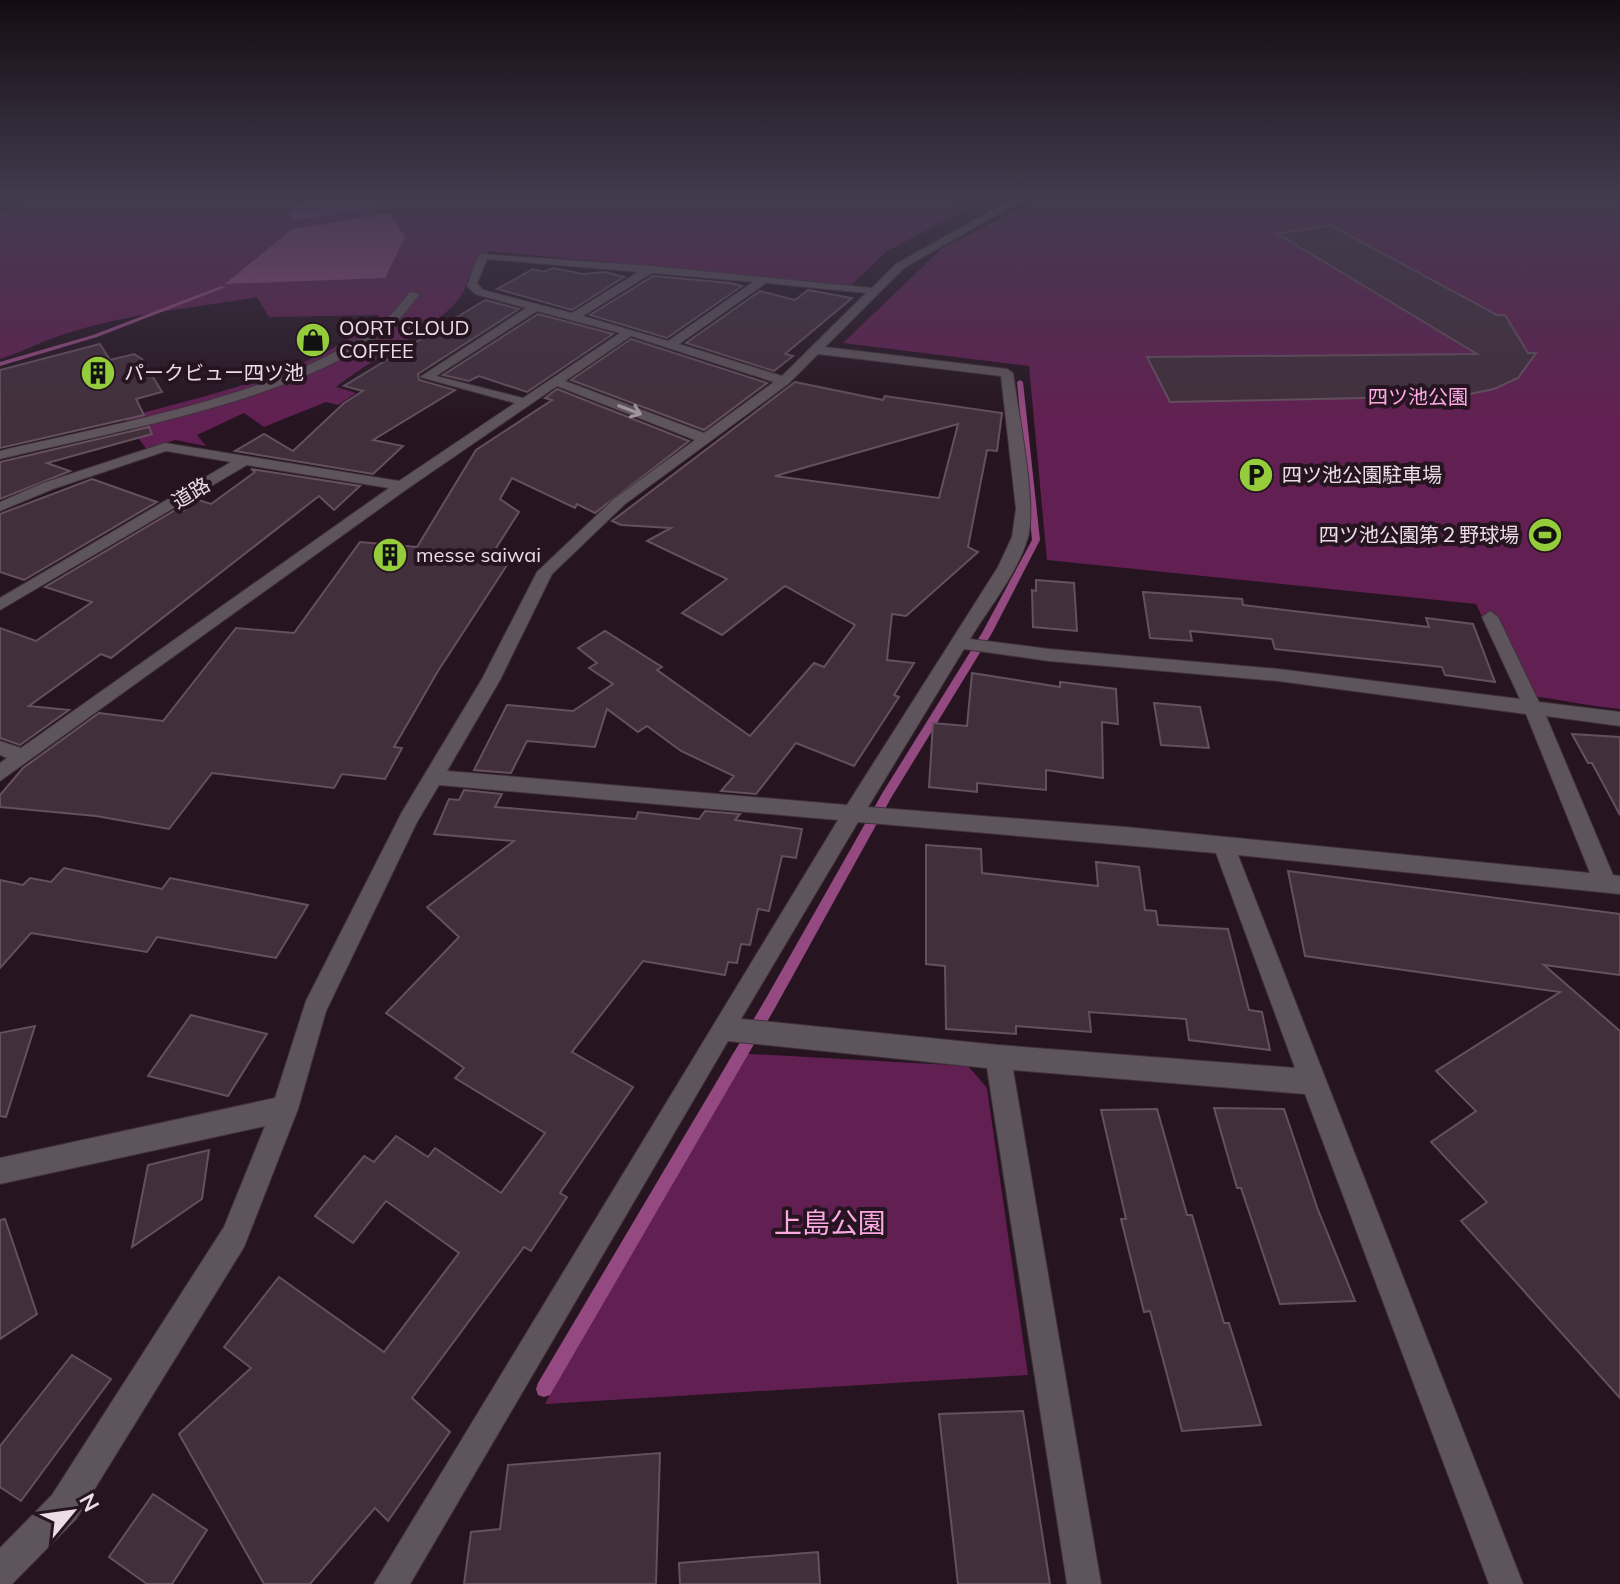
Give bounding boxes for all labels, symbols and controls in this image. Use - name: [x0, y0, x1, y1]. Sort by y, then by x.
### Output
- place label: OORT CLOUD COFFEE: [339, 315, 469, 363]
- shop icon: OORT CLOUD COFFEE: [294, 321, 332, 359]
- building icon: パークビュー四ツ池: [79, 354, 117, 392]
- place label: パークビュー四ツ池: [124, 360, 304, 385]
- park label: 四ツ池公園: [1368, 384, 1468, 409]
- one-way arrow: [617, 404, 641, 418]
- parking icon: 四ツ池公園駐車場: [1237, 456, 1275, 494]
- place label: 四ツ池公園駐車場: [1282, 462, 1442, 487]
- street label: 道路: [167, 472, 214, 514]
- sports icon: 四ツ池公園第２野球場: [1526, 516, 1564, 554]
- place label: 四ツ池公園第２野球場: [1319, 522, 1519, 547]
- building icon: messe saiwai: [371, 536, 409, 574]
- place label: messe saiwai: [416, 542, 541, 567]
- park label: 上島公園: [774, 1205, 886, 1240]
- north arrow: [32, 1472, 112, 1552]
- text: N: [73, 1488, 106, 1516]

